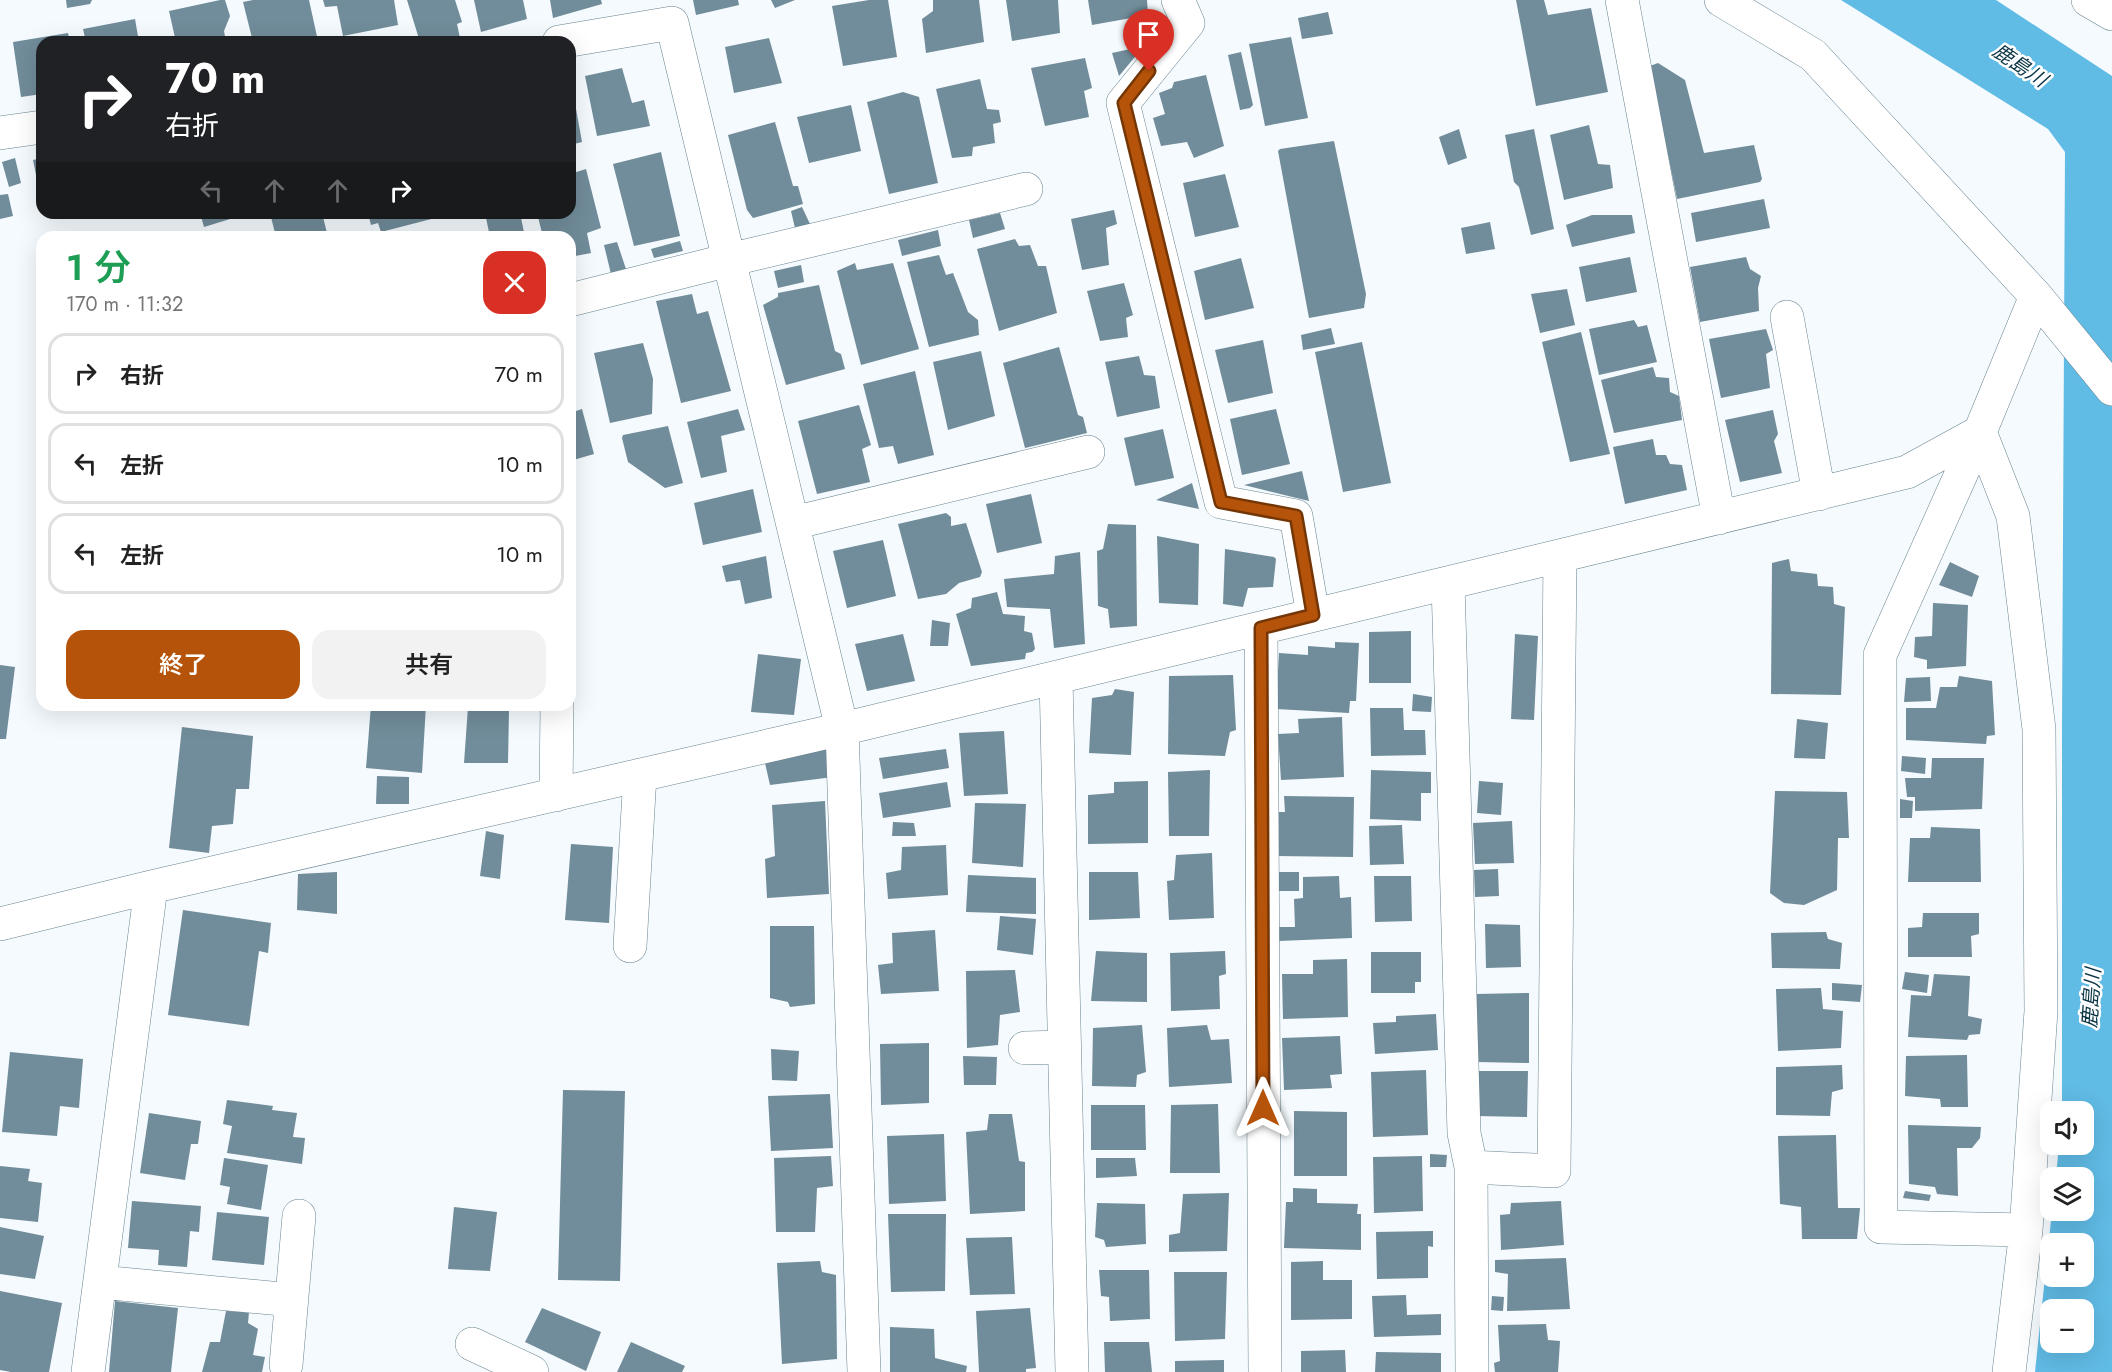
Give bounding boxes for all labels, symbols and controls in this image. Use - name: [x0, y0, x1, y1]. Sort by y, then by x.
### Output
- pin: [1123, 9, 1174, 71]
- icon: arrive: [1132, 18, 1165, 51]
- water label: 鹿島川: [1987, 37, 2054, 95]
- text: 70 m: [165, 48, 265, 109]
- icon: right: [66, 60, 144, 138]
- text: 右折: [165, 106, 219, 145]
- icon: left: [195, 174, 228, 207]
- icon: ahead: [258, 174, 291, 207]
- icon: ahead: [321, 174, 354, 207]
- icon: right: [384, 174, 417, 207]
- text: 1 分: [66, 241, 130, 293]
- button: close: [483, 251, 546, 314]
- text: 170 m · 11:32: [66, 290, 183, 319]
- icon: right: [69, 357, 102, 390]
- text: 70 m: [494, 358, 543, 390]
- text: 右折: [120, 359, 164, 391]
- icon: left: [69, 447, 102, 480]
- text: 10 m: [496, 448, 543, 480]
- text: 左折: [120, 449, 164, 481]
- icon: left: [69, 537, 102, 570]
- text: 10 m: [496, 538, 543, 570]
- text: 左折: [120, 539, 164, 571]
- button: 終了: [66, 630, 300, 699]
- button: 共有: [312, 630, 546, 699]
- water label: 鹿島川: [2075, 965, 2108, 1029]
- position arrow: [1231, 1076, 1295, 1140]
- map controls: [2040, 1101, 2094, 1353]
- button: sound: [2040, 1101, 2094, 1155]
- button: layers: [2040, 1167, 2094, 1221]
- button: +: [2040, 1233, 2094, 1287]
- button: −: [2040, 1299, 2094, 1353]

